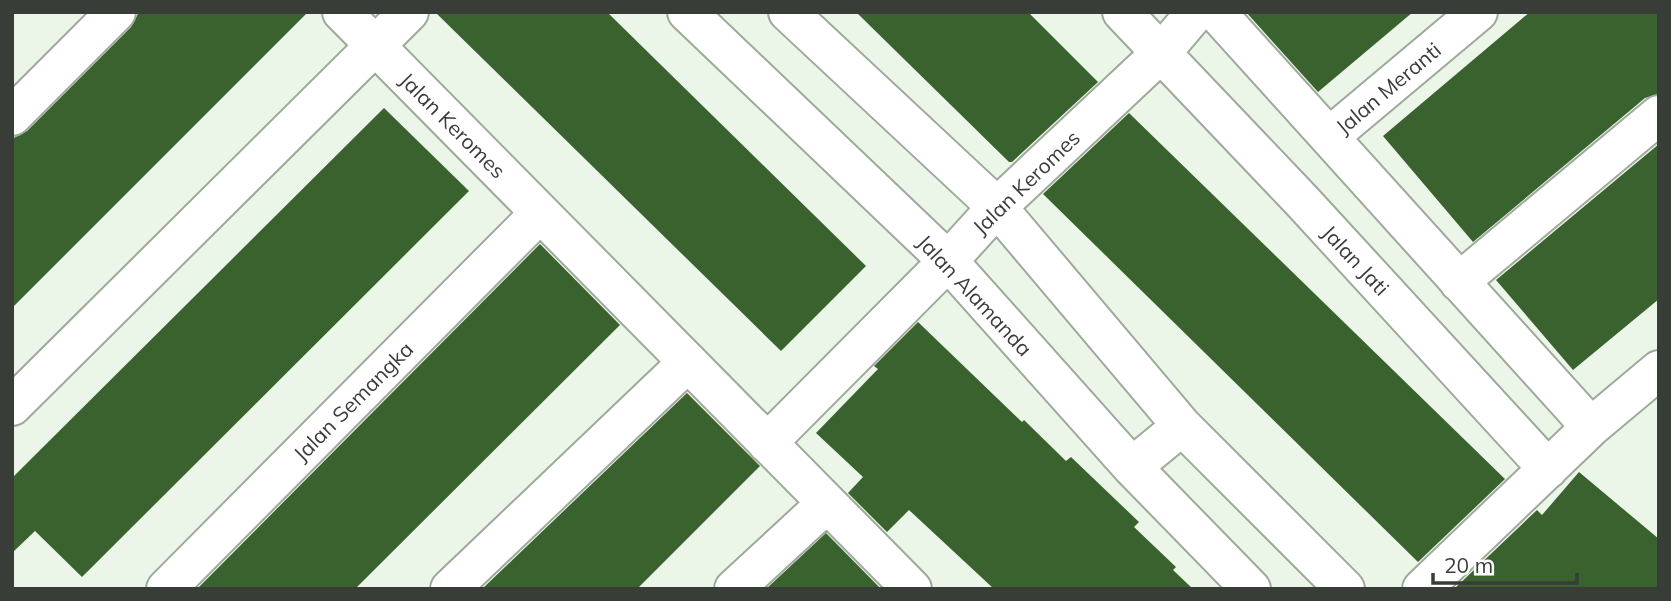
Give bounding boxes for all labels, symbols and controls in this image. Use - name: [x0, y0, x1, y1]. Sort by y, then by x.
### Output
- street label: Jalan Meranti: [1330, 37, 1446, 139]
- street label: Jalan Keromes: [395, 67, 511, 183]
- street label: Jalan Keromes: [967, 124, 1085, 240]
- street label: Jalan Jati: [1317, 219, 1395, 301]
- street label: Jalan Alamanda: [912, 229, 1038, 361]
- street label: Jalan Semangka: [288, 336, 418, 466]
- scale bar: [1433, 542, 1576, 586]
- text: 20 m: [1444, 552, 1493, 578]

